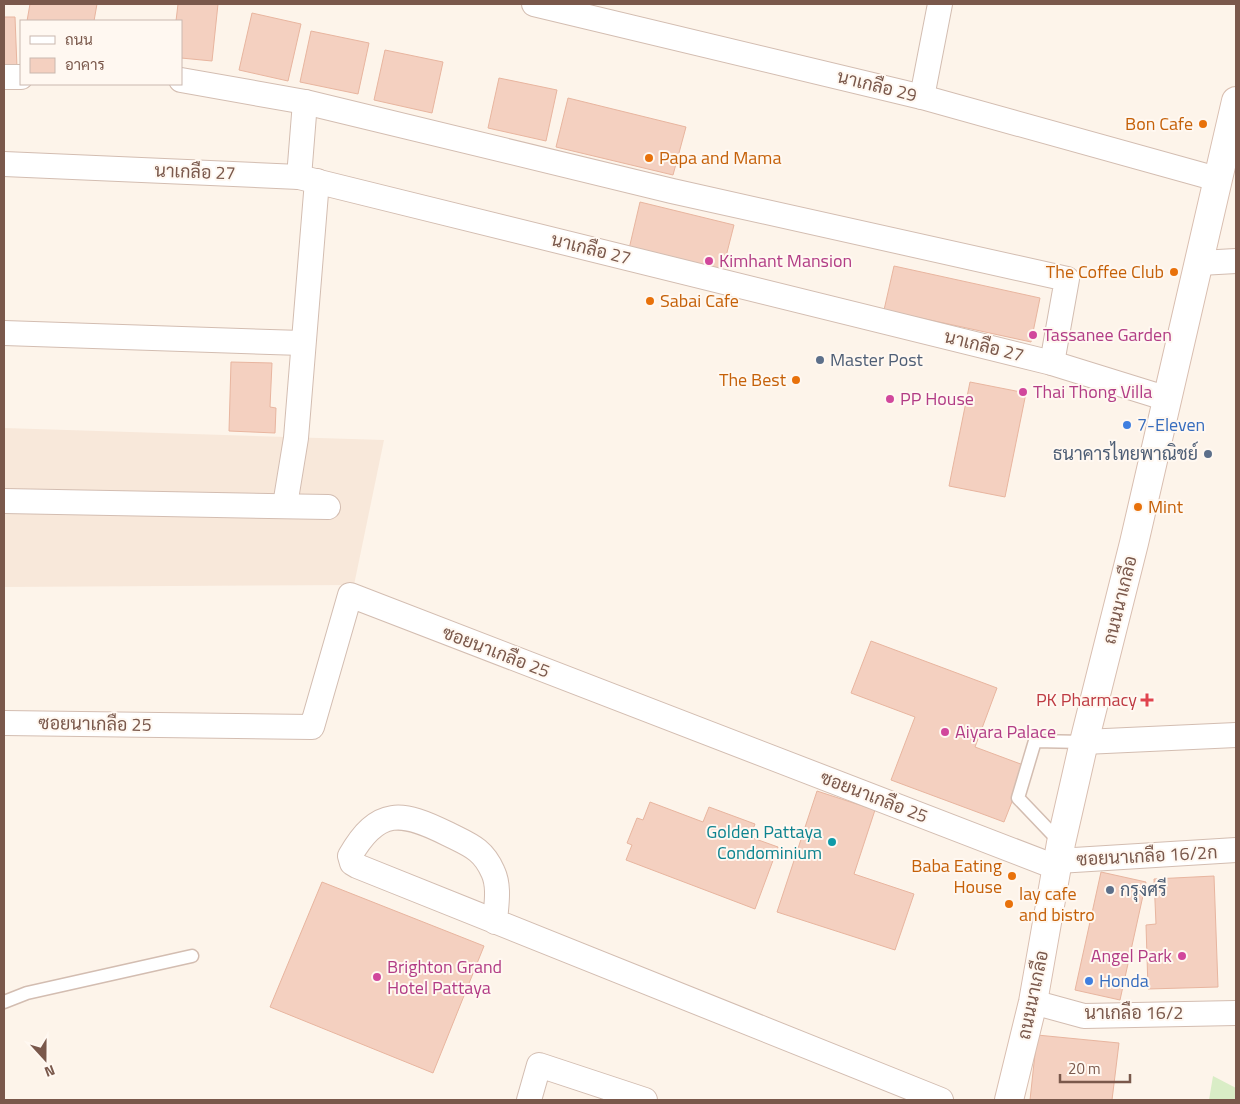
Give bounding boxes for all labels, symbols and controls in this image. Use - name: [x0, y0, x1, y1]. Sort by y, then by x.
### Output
- legend: [20, 20, 182, 85]
- text: ถนน: [65, 28, 93, 51]
- text: อาคาร: [65, 53, 105, 76]
- street label: นาเกลือ 29: [834, 63, 920, 108]
- place label: Bon Cafe: [1125, 110, 1193, 137]
- marker: Bon Cafe: [1197, 118, 1209, 130]
- place label: Papa and Mama: [659, 144, 781, 171]
- marker: Papa and Mama: [643, 152, 655, 164]
- street label: นาเกลือ 27: [154, 157, 236, 186]
- street label: นาเกลือ 27: [548, 226, 634, 271]
- place label: Kimhant Mansion: [719, 247, 852, 274]
- marker: Kimhant Mansion: [703, 255, 715, 267]
- place label: The Coffee Club: [1046, 258, 1164, 285]
- marker: The Coffee Club: [1168, 266, 1180, 278]
- place label: Sabai Cafe: [660, 287, 739, 314]
- marker: Sabai Cafe: [644, 295, 656, 307]
- place label: Tassanee Garden: [1043, 321, 1172, 348]
- street label: นาเกลือ 27: [941, 323, 1027, 368]
- marker: Tassanee Garden: [1027, 329, 1039, 341]
- place label: Master Post: [830, 346, 924, 373]
- marker: Master Post: [814, 354, 826, 366]
- place label: The Best: [719, 366, 787, 393]
- marker: The Best: [790, 374, 802, 386]
- place label: Thai Thong Villa: [1033, 378, 1152, 405]
- place label: PP House: [900, 385, 974, 412]
- marker: Thai Thong Villa: [1017, 386, 1029, 398]
- marker: PP House: [884, 393, 896, 405]
- place label: 7-Eleven: [1137, 411, 1205, 438]
- marker: 7-Eleven: [1121, 419, 1133, 431]
- place label: ธนาคารไทยพาณิชย์: [1053, 440, 1198, 467]
- marker: ธนาคารไทยพาณิชย์: [1202, 448, 1214, 460]
- place label: Mint: [1148, 493, 1184, 520]
- marker: Mint: [1132, 501, 1144, 513]
- street label: ถนนนาเกลือ: [1095, 553, 1144, 647]
- street label: ซอยนาเกลือ 25: [438, 619, 554, 684]
- place label: PK Pharmacy: [1036, 686, 1137, 713]
- marker: PK Pharmacy: [1141, 694, 1153, 706]
- street label: ซอยนาเกลือ 25: [38, 709, 152, 738]
- place label: Aiyara Palace: [955, 718, 1056, 745]
- marker: Aiyara Palace: [939, 726, 951, 738]
- street label: ซอยนาเกลือ 25: [816, 764, 932, 829]
- place label: Golden Pattaya Condominium: [706, 818, 822, 866]
- marker: Golden Pattaya Condominium: [826, 836, 838, 848]
- street label: ซอยนาเกลือ 16/2ก: [1076, 838, 1218, 873]
- place label: Baba Eating House: [911, 852, 1002, 900]
- marker: Baba Eating House: [1006, 870, 1018, 882]
- place label: กรุงศรี: [1120, 876, 1167, 903]
- place label: lay cafe and bistro: [1019, 880, 1095, 928]
- marker: กรุงศรี: [1104, 884, 1116, 896]
- marker: lay cafe and bistro: [1003, 898, 1015, 910]
- place label: Angel Park: [1091, 942, 1172, 969]
- street label: ถนนนาเกลือ: [1010, 948, 1055, 1042]
- marker: Angel Park: [1176, 950, 1188, 962]
- place label: Brighton Grand Hotel Pattaya: [387, 953, 502, 1001]
- place label: Honda: [1099, 967, 1149, 994]
- marker: Brighton Grand Hotel Pattaya: [371, 971, 383, 983]
- marker: Honda: [1083, 975, 1095, 987]
- street label: นาเกลือ 16/2: [1085, 999, 1183, 1026]
- north arrow: [20, 1034, 70, 1084]
- scale bar: [1060, 1052, 1130, 1084]
- text: 20 m: [1068, 1057, 1101, 1080]
- text: N: [42, 1060, 58, 1083]

